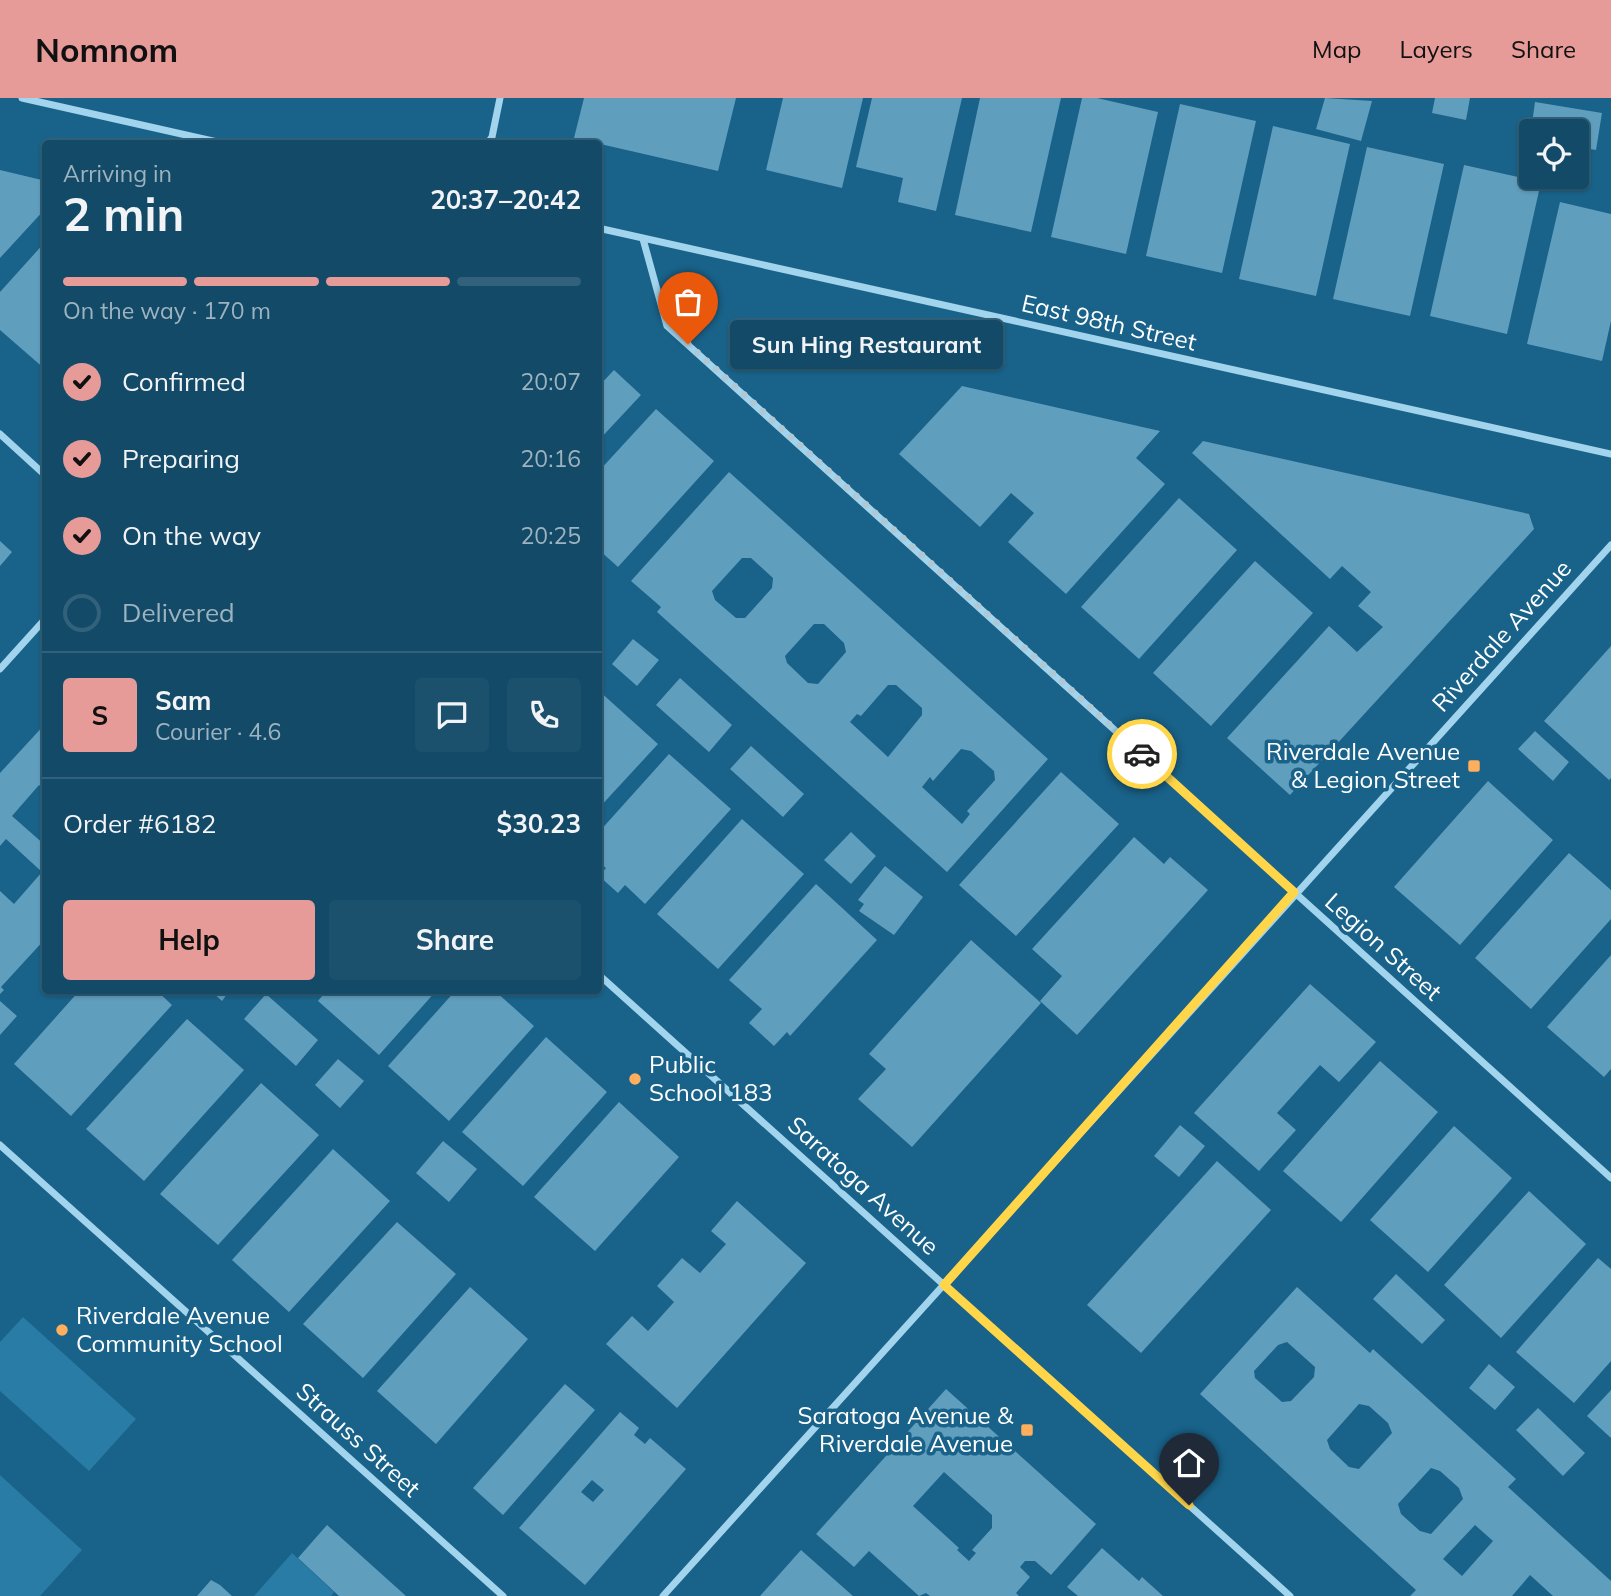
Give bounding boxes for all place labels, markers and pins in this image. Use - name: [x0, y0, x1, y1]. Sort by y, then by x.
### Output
- pin: [658, 272, 718, 344]
- callout: Sun Hing Restaurant: [730, 320, 1003, 368]
- place label: Riverdale Avenue & Legion Street: [1266, 736, 1460, 794]
- marker: Riverdale Avenue & Legion Street: [1466, 758, 1482, 774]
- place label: Public School 183: [649, 1049, 772, 1107]
- marker: Public School 183: [627, 1071, 643, 1087]
- place label: Riverdale Avenue Community School: [76, 1300, 283, 1358]
- marker: Riverdale Avenue Community School: [54, 1322, 70, 1338]
- place label: Saratoga Avenue & Riverdale Avenue: [798, 1400, 1014, 1458]
- marker: Saratoga Avenue & Riverdale Avenue: [1019, 1422, 1035, 1438]
- pin: [1159, 1433, 1219, 1505]

